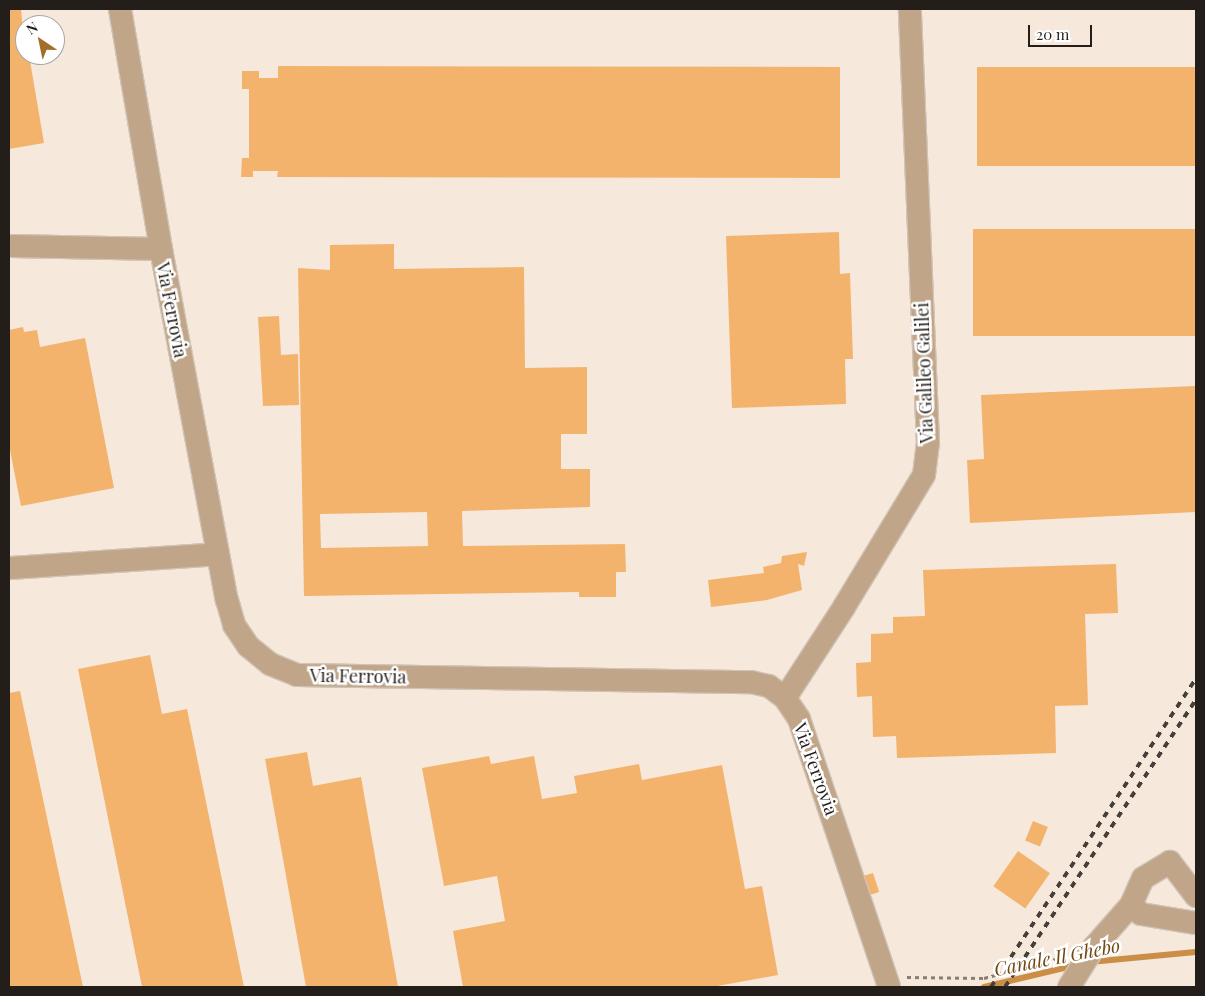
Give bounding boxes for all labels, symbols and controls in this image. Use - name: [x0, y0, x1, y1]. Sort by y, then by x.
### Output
- north arrow: [15, 15, 65, 65]
- scale bar: [1030, 15, 1094, 47]
- text: N: [22, 17, 41, 39]
- text: 20 m: [1036, 24, 1069, 44]
- street label: Via Ferrovia: [152, 260, 192, 360]
- street label: Via Galileo Galilei: [911, 302, 937, 444]
- street label: Via Ferrovia: [309, 664, 407, 688]
- street label: Via Ferrovia: [789, 720, 843, 818]
- water label: Canale Il Ghebo: [992, 934, 1122, 980]

